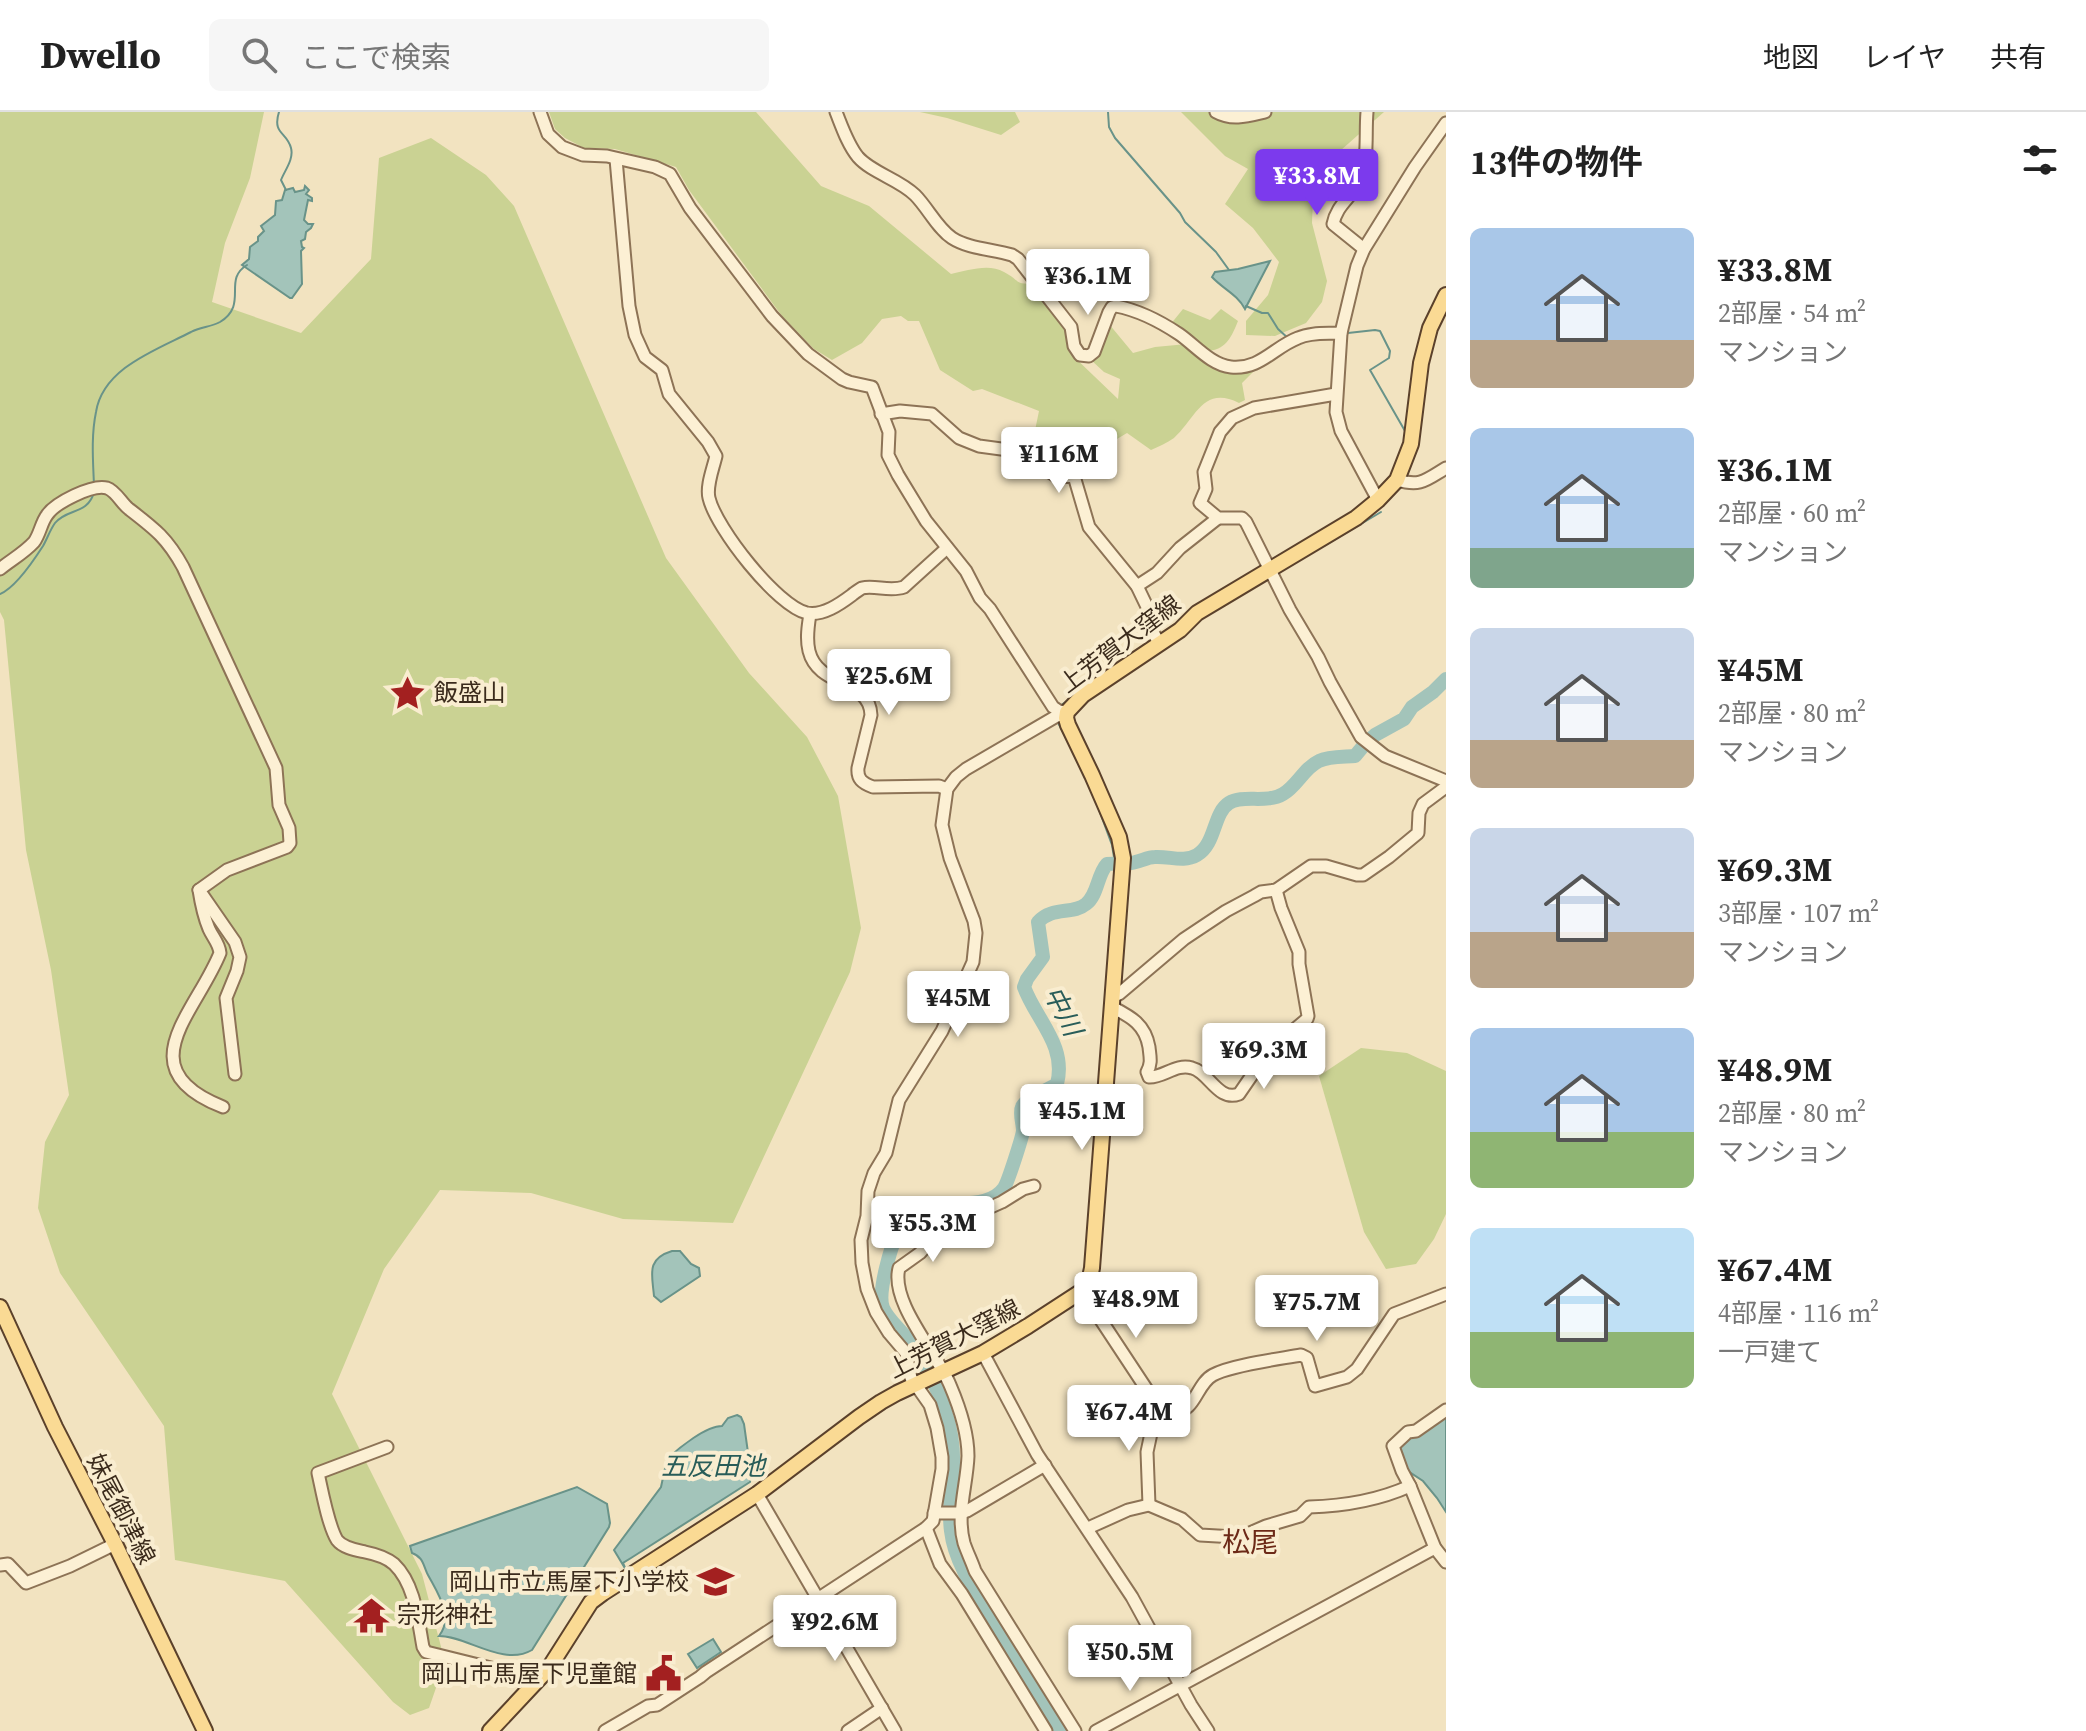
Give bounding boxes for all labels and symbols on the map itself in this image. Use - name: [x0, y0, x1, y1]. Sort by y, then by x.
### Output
- pin: ¥33.8M: [1252, 149, 1382, 217]
- pin: ¥36.1M: [1023, 249, 1153, 317]
- pin: ¥116M: [1003, 427, 1115, 495]
- street label: 上芳賀大窪線: [1052, 587, 1187, 700]
- pin: ¥25.6M: [824, 649, 954, 717]
- place icon: 飯盛山: [389, 674, 427, 712]
- place label: 飯盛山: [434, 676, 506, 709]
- pin: ¥45M: [911, 971, 1005, 1039]
- water label: 中川: [1035, 980, 1092, 1045]
- pin: ¥69.3M: [1199, 1023, 1329, 1091]
- pin: ¥45.1M: [1017, 1084, 1147, 1152]
- pin: ¥55.3M: [868, 1196, 998, 1264]
- pin: ¥48.9M: [1071, 1272, 1201, 1340]
- pin: ¥75.7M: [1252, 1275, 1382, 1343]
- street label: 上芳賀大窪線: [882, 1291, 1025, 1386]
- pin: ¥67.4M: [1064, 1385, 1194, 1453]
- street label: 妹尾御津線: [80, 1448, 163, 1570]
- water label: 五反田池: [661, 1448, 768, 1484]
- district label: 松尾: [1222, 1523, 1278, 1561]
- school or university icon: 岡山市立馬屋下小学校: [696, 1563, 734, 1601]
- place label: 岡山市立馬屋下小学校: [449, 1565, 689, 1598]
- pin: ¥92.6M: [770, 1595, 900, 1663]
- temple icon: 宗形神社: [352, 1596, 390, 1634]
- place label: 宗形神社: [397, 1598, 493, 1631]
- pin: ¥50.5M: [1065, 1625, 1195, 1693]
- public building icon: 岡山市馬屋下児童館: [644, 1655, 682, 1693]
- place label: 岡山市馬屋下児童館: [421, 1657, 637, 1690]

